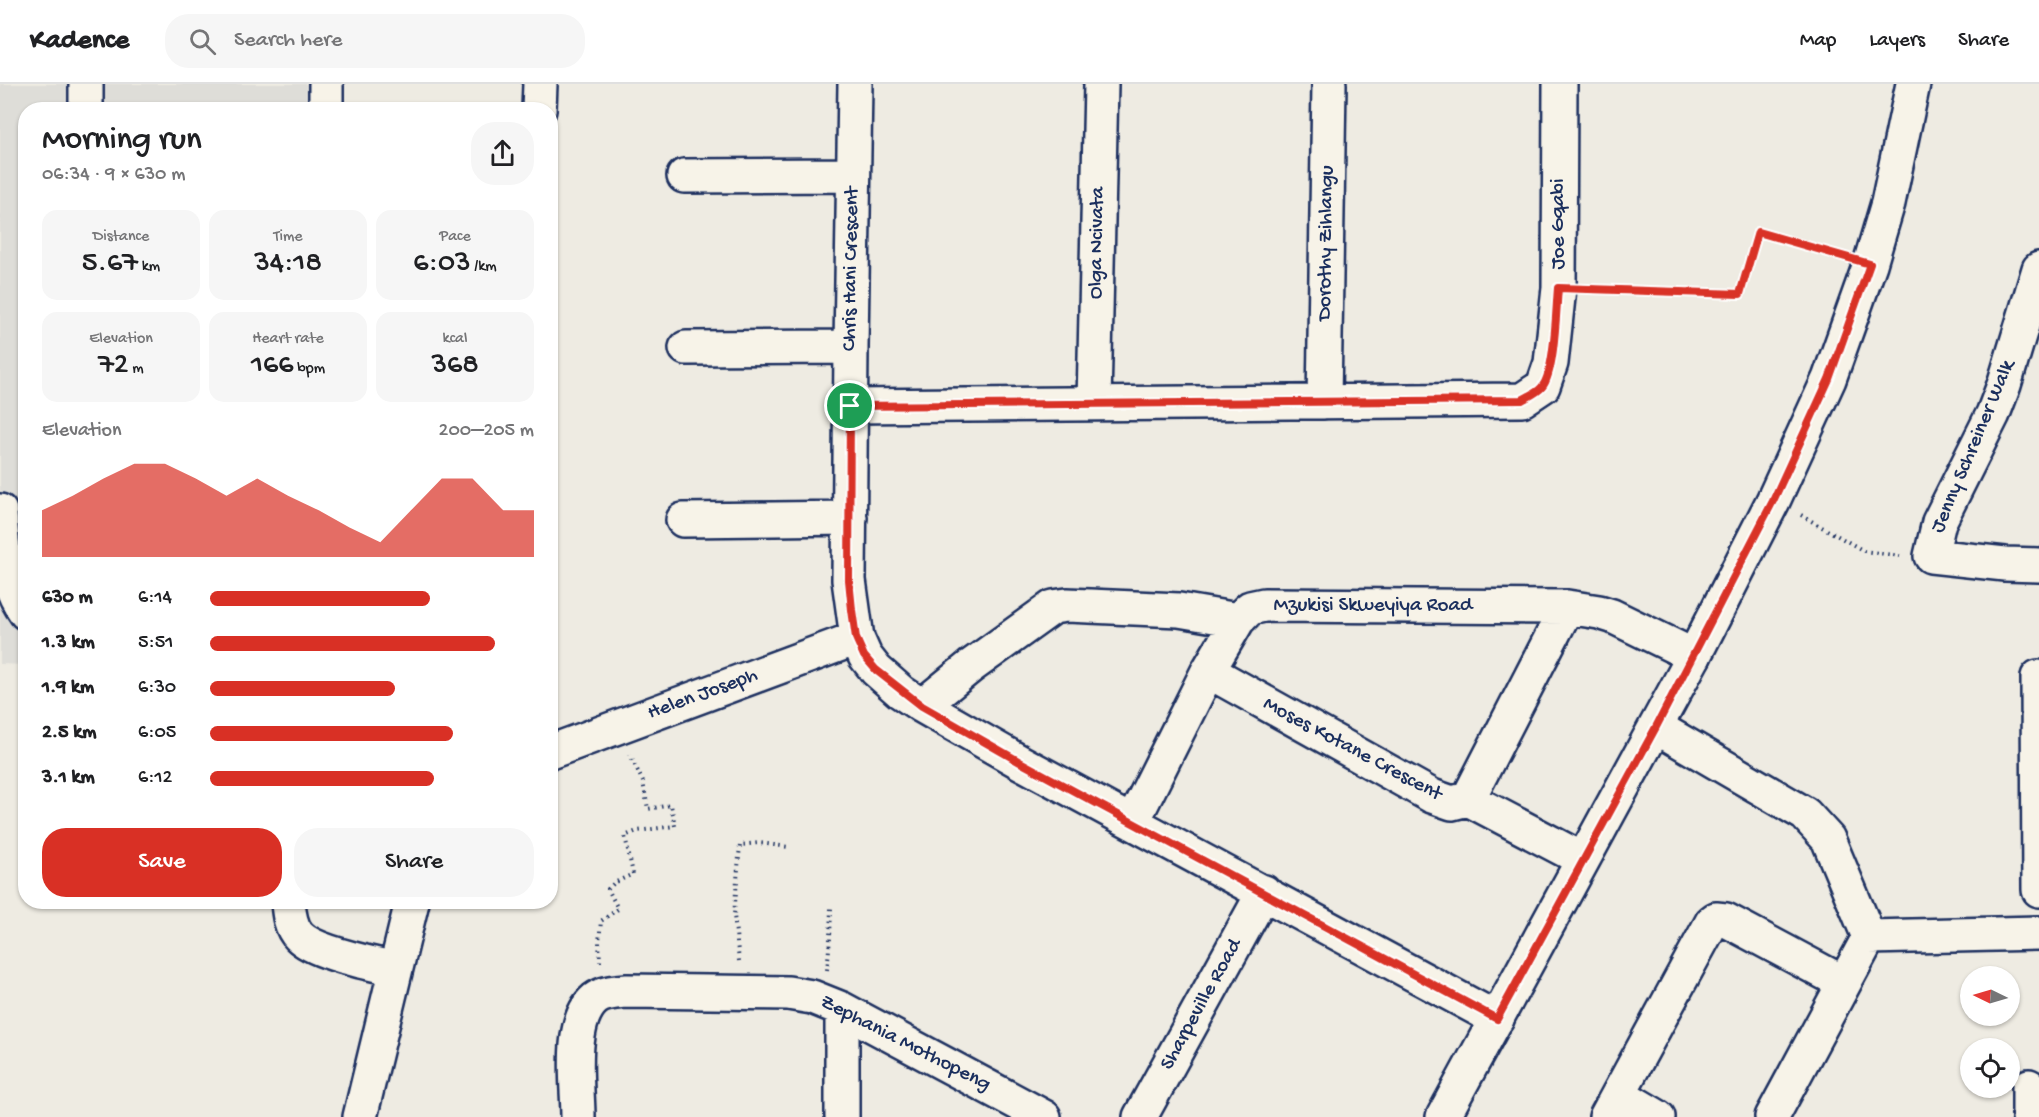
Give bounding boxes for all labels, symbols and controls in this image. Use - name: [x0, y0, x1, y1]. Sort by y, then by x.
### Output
- search box: [165, 14, 585, 68]
- text: Kadence: [30, 25, 129, 58]
- icon: search: [186, 25, 219, 58]
- text: Search here: [234, 28, 342, 54]
- text: Map: [1800, 29, 1836, 54]
- text: Layers: [1869, 29, 1925, 54]
- text: Share: [1958, 29, 2009, 54]
- text: Morning run: [42, 122, 202, 160]
- button: share: [471, 122, 534, 185]
- text: 06:34 · 9 × 630 m: [42, 164, 185, 187]
- street label: Dorothy Zihlangu: [1313, 165, 1341, 323]
- street label: Joe Gqabi: [1547, 179, 1572, 269]
- street label: Chris Hani Crescent: [838, 184, 866, 351]
- street label: Olga Ncivata: [1085, 185, 1112, 299]
- text: Distance: [93, 228, 149, 247]
- text: Time: [273, 228, 303, 247]
- text: Pace: [439, 228, 471, 247]
- text: 5.67: [82, 247, 138, 282]
- text: 34:18: [254, 247, 322, 282]
- text: 6:03: [413, 247, 471, 282]
- text: km: [138, 258, 160, 277]
- text: /km: [471, 258, 497, 277]
- text: Elevation: [89, 330, 153, 349]
- text: Heart rate: [252, 330, 324, 349]
- text: kcal: [443, 330, 467, 349]
- text: 72: [98, 349, 129, 384]
- text: 166: [251, 349, 294, 384]
- text: 368: [431, 349, 479, 384]
- street label: Jenny Schreiner Walk: [1926, 355, 2023, 537]
- text: m: [129, 360, 144, 379]
- text: bpm: [294, 360, 325, 379]
- pin: [824, 380, 875, 431]
- icon: arrive: [833, 389, 866, 422]
- text: Elevation: [42, 420, 122, 443]
- text: 200–205 m: [439, 420, 534, 443]
- text: 630 m: [42, 587, 93, 610]
- text: 6:14: [138, 587, 172, 610]
- street label: Mzukisi Skweyiya Road: [1274, 594, 1474, 619]
- text: 1.3 km: [42, 632, 95, 655]
- text: 5:51: [138, 632, 173, 655]
- street label: Helen Joseph: [644, 664, 762, 726]
- text: 1.9 km: [42, 677, 94, 700]
- text: 6:30: [138, 677, 176, 700]
- street label: Moses Kotane Crescent: [1258, 692, 1448, 809]
- text: 2.5 km: [42, 722, 96, 745]
- text: 6:05: [138, 722, 176, 745]
- text: 3.1 km: [42, 767, 95, 790]
- text: 6:12: [138, 767, 172, 790]
- button: Save: [42, 828, 282, 897]
- button: Share: [294, 828, 534, 897]
- street label: Sharpeville Road: [1156, 934, 1249, 1075]
- north arrow: [1960, 966, 2020, 1026]
- map controls: [1960, 966, 2020, 1098]
- street label: Zephania Mothopeng: [815, 990, 995, 1098]
- button: locate: [1960, 1038, 2020, 1098]

